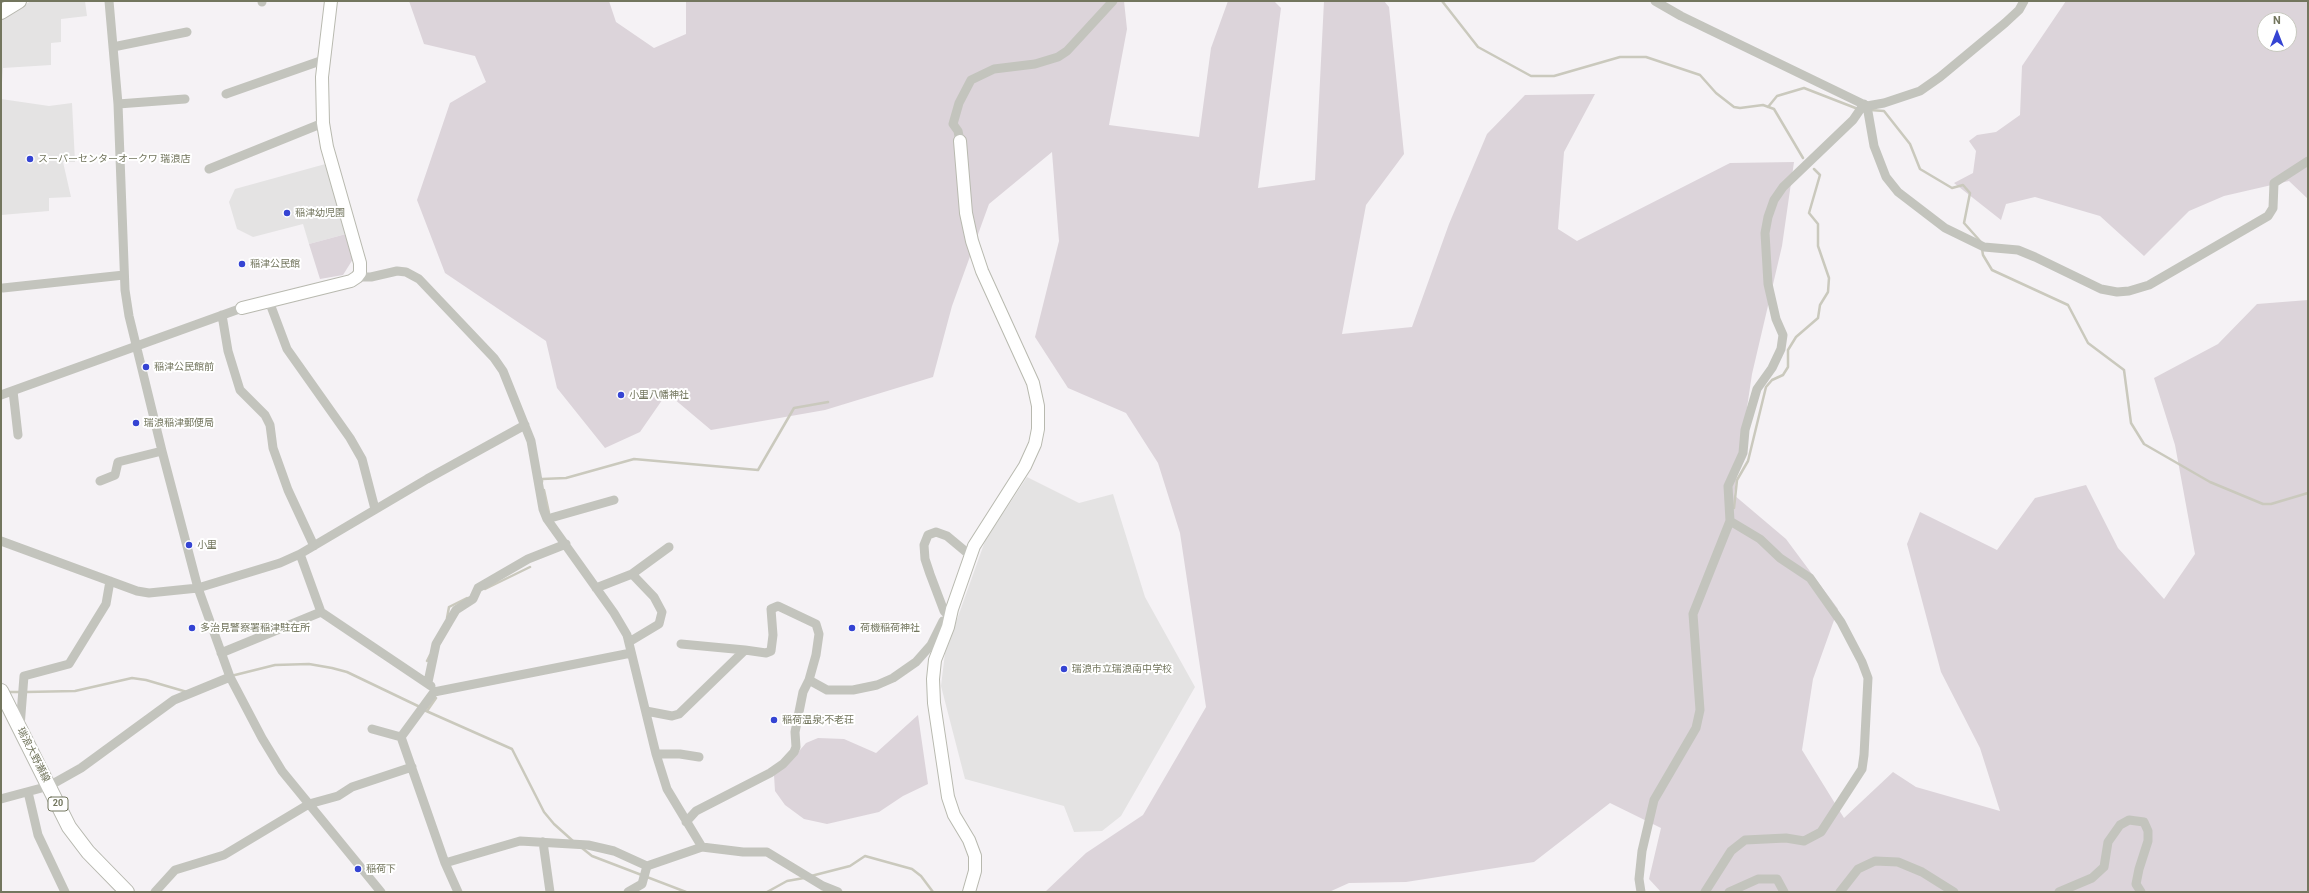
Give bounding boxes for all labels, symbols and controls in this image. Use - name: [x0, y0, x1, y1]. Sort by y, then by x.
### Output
- north arrow: [2257, 12, 2297, 52]
- text: N: [2273, 14, 2281, 27]
- place label: スーパーセンターオークワ 瑞浪店: [38, 153, 190, 165]
- marker: スーパーセンターオークワ 瑞浪店: [25, 154, 35, 164]
- place label: 稲津幼児園: [295, 207, 345, 219]
- marker: 稲津幼児園: [282, 208, 292, 218]
- place label: 稲津公民館: [250, 258, 300, 270]
- marker: 稲津公民館: [237, 259, 247, 269]
- place label: 稲津公民館前: [154, 361, 214, 373]
- marker: 稲津公民館前: [141, 362, 151, 372]
- place label: 小里八幡神社: [629, 389, 689, 401]
- marker: 小里八幡神社: [616, 390, 626, 400]
- place label: 瑞浪稲津郵便局: [144, 417, 214, 429]
- marker: 瑞浪稲津郵便局: [131, 418, 141, 428]
- place label: 小里: [197, 539, 217, 551]
- marker: 小里: [184, 540, 194, 550]
- place label: 多治見警察署稲津駐在所: [200, 622, 310, 634]
- place label: 荷機稲荷神社: [860, 622, 920, 634]
- marker: 多治見警察署稲津駐在所: [187, 623, 197, 633]
- marker: 荷機稲荷神社: [847, 623, 857, 633]
- place label: 瑞浪市立瑞浪南中学校: [1072, 663, 1172, 675]
- marker: 瑞浪市立瑞浪南中学校: [1059, 664, 1069, 674]
- place label: 稲荷温泉;不老荘: [782, 714, 854, 726]
- marker: 稲荷温泉;不老荘: [769, 715, 779, 725]
- street label: 瑞浪大野瀬線: [14, 726, 52, 784]
- road number: 20: [48, 797, 68, 811]
- place label: 稲荷下: [366, 863, 396, 875]
- marker: 稲荷下: [353, 864, 363, 874]

